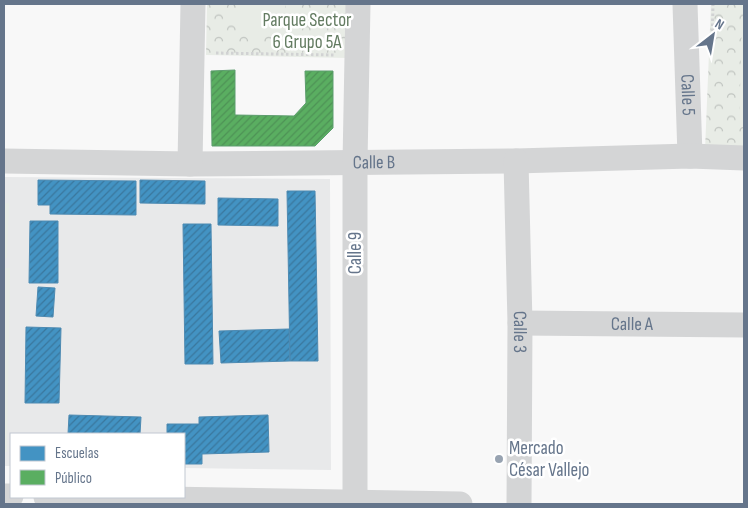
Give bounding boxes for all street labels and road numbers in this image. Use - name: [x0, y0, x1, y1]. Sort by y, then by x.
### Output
- street label: Calle 5: [676, 74, 700, 116]
- street label: Calle B: [353, 151, 395, 174]
- street label: Calle 9: [344, 232, 367, 274]
- street label: Calle 3: [508, 311, 532, 353]
- street label: Calle A: [611, 312, 654, 336]

